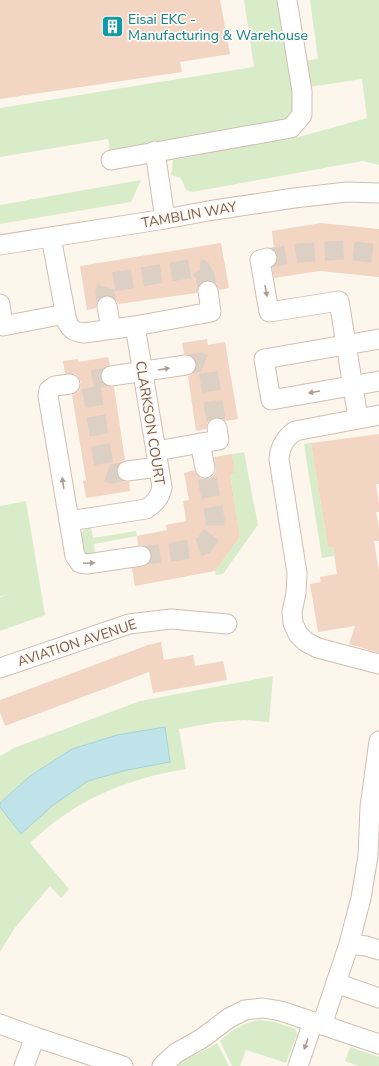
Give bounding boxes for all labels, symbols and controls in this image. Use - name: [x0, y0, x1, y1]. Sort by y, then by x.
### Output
- place label: Eisai EKC - Manufacturing & Warehouse: [128, 10, 308, 45]
- building icon: Eisai EKC - Manufacturing & Warehouse: [100, 14, 126, 40]
- street label: TAMBLIN WAY: [140, 197, 239, 233]
- one-way arrow: [263, 285, 269, 297]
- street label: CLARKSON COURT: [131, 360, 169, 487]
- one-way arrow: [158, 366, 170, 372]
- one-way arrow: [308, 389, 320, 395]
- one-way arrow: [60, 477, 66, 489]
- one-way arrow: [83, 560, 95, 567]
- street label: AVIATION AVENUE: [15, 615, 139, 671]
- one-way arrow: [303, 1038, 309, 1050]

